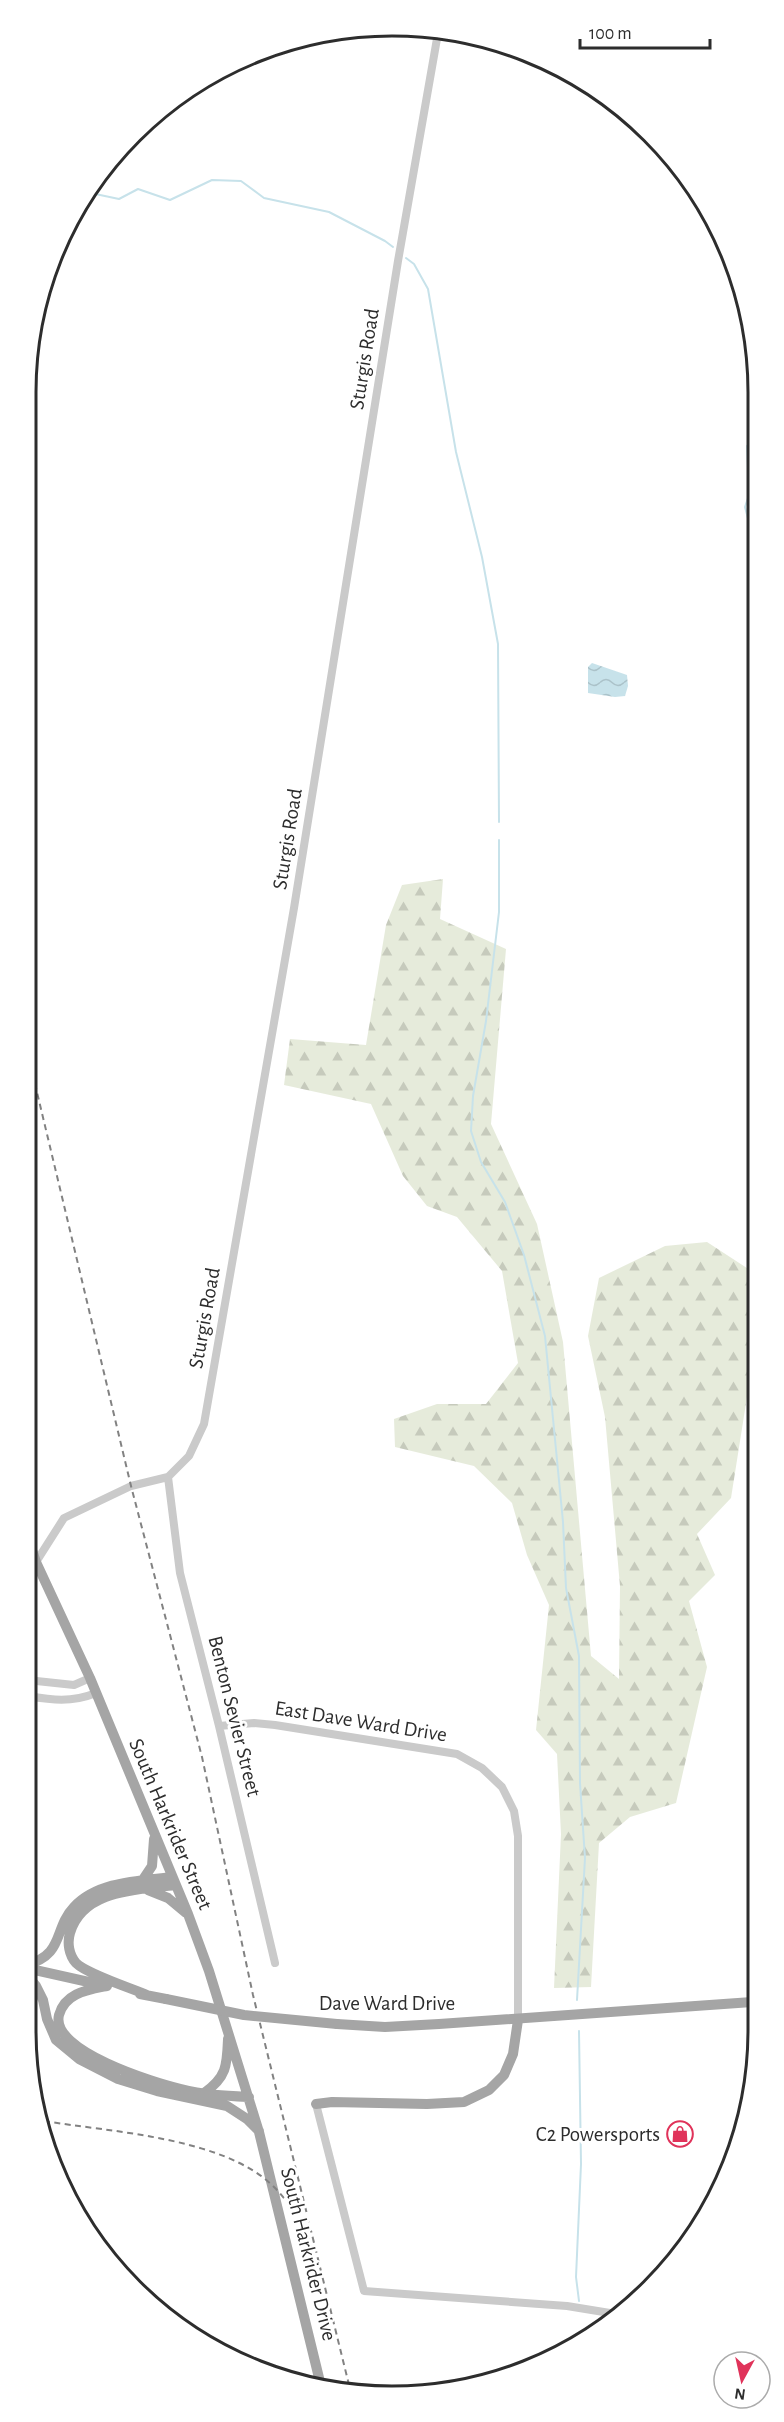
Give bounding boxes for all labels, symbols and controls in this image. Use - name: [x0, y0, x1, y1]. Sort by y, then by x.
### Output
- scale bar: [580, 12, 710, 50]
- text: 100 m: [589, 25, 632, 43]
- street label: Sturgis Road: [346, 307, 383, 411]
- street label: Sturgis Road: [269, 787, 306, 891]
- street label: Sturgis Road: [185, 1266, 224, 1370]
- street label: Benton Sevier Street: [204, 1634, 265, 1799]
- street label: East Dave Ward Drive: [273, 1698, 448, 1745]
- street label: South Harkrider Street: [125, 1736, 216, 1913]
- street label: Dave Ward Drive: [319, 1993, 455, 2014]
- shop icon: C2 Powersports: [665, 2119, 695, 2149]
- place label: C2 Powersports: [536, 2124, 660, 2145]
- street label: South Harkrider Drive: [277, 2165, 340, 2343]
- north arrow: [712, 2350, 772, 2410]
- text: N: [733, 2385, 747, 2403]

